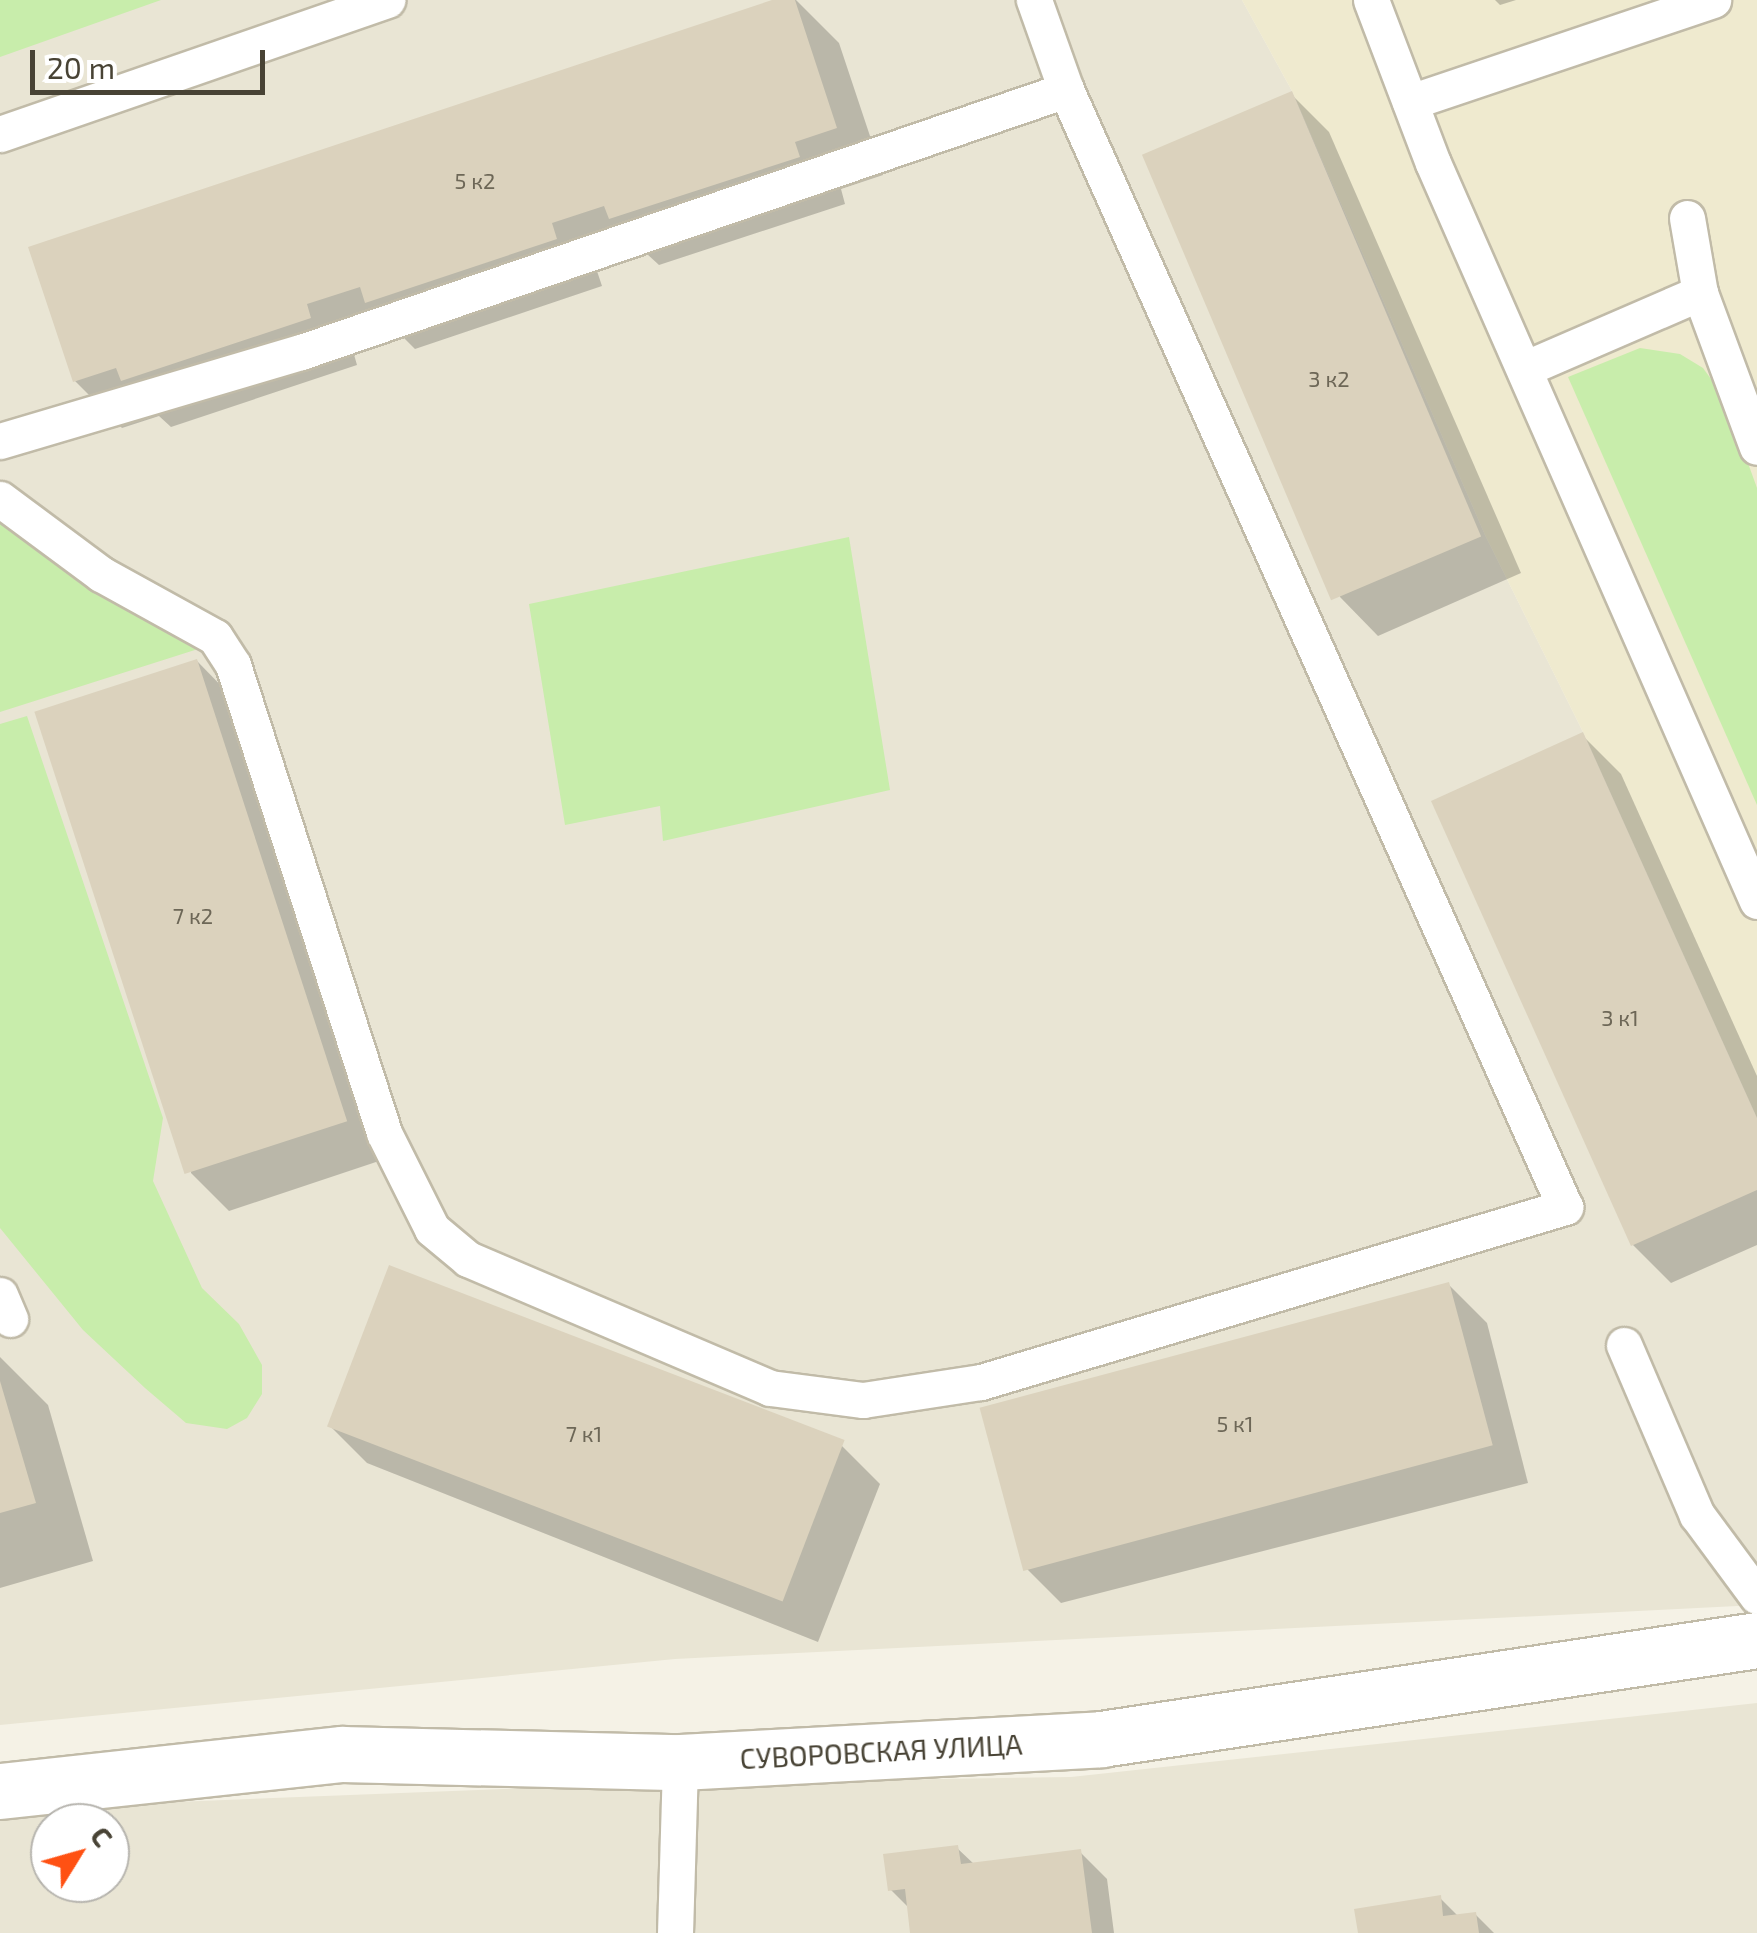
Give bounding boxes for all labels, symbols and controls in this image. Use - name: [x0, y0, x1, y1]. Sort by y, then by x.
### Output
- scale bar: [35, 30, 270, 92]
- text: 20 m: [47, 49, 115, 85]
- house number: 5 к2: [455, 168, 495, 194]
- house number: 3 к2: [1308, 366, 1350, 392]
- house number: 7 к2: [173, 903, 213, 929]
- house number: 3 к1: [1601, 1005, 1639, 1031]
- house number: 5 к1: [1216, 1411, 1254, 1437]
- house number: 7 к1: [566, 1421, 602, 1447]
- street label: СУВОРОВСКАЯ УЛИЦА: [739, 1727, 1023, 1775]
- north arrow: [30, 1803, 130, 1903]
- text: С: [84, 1819, 121, 1853]

